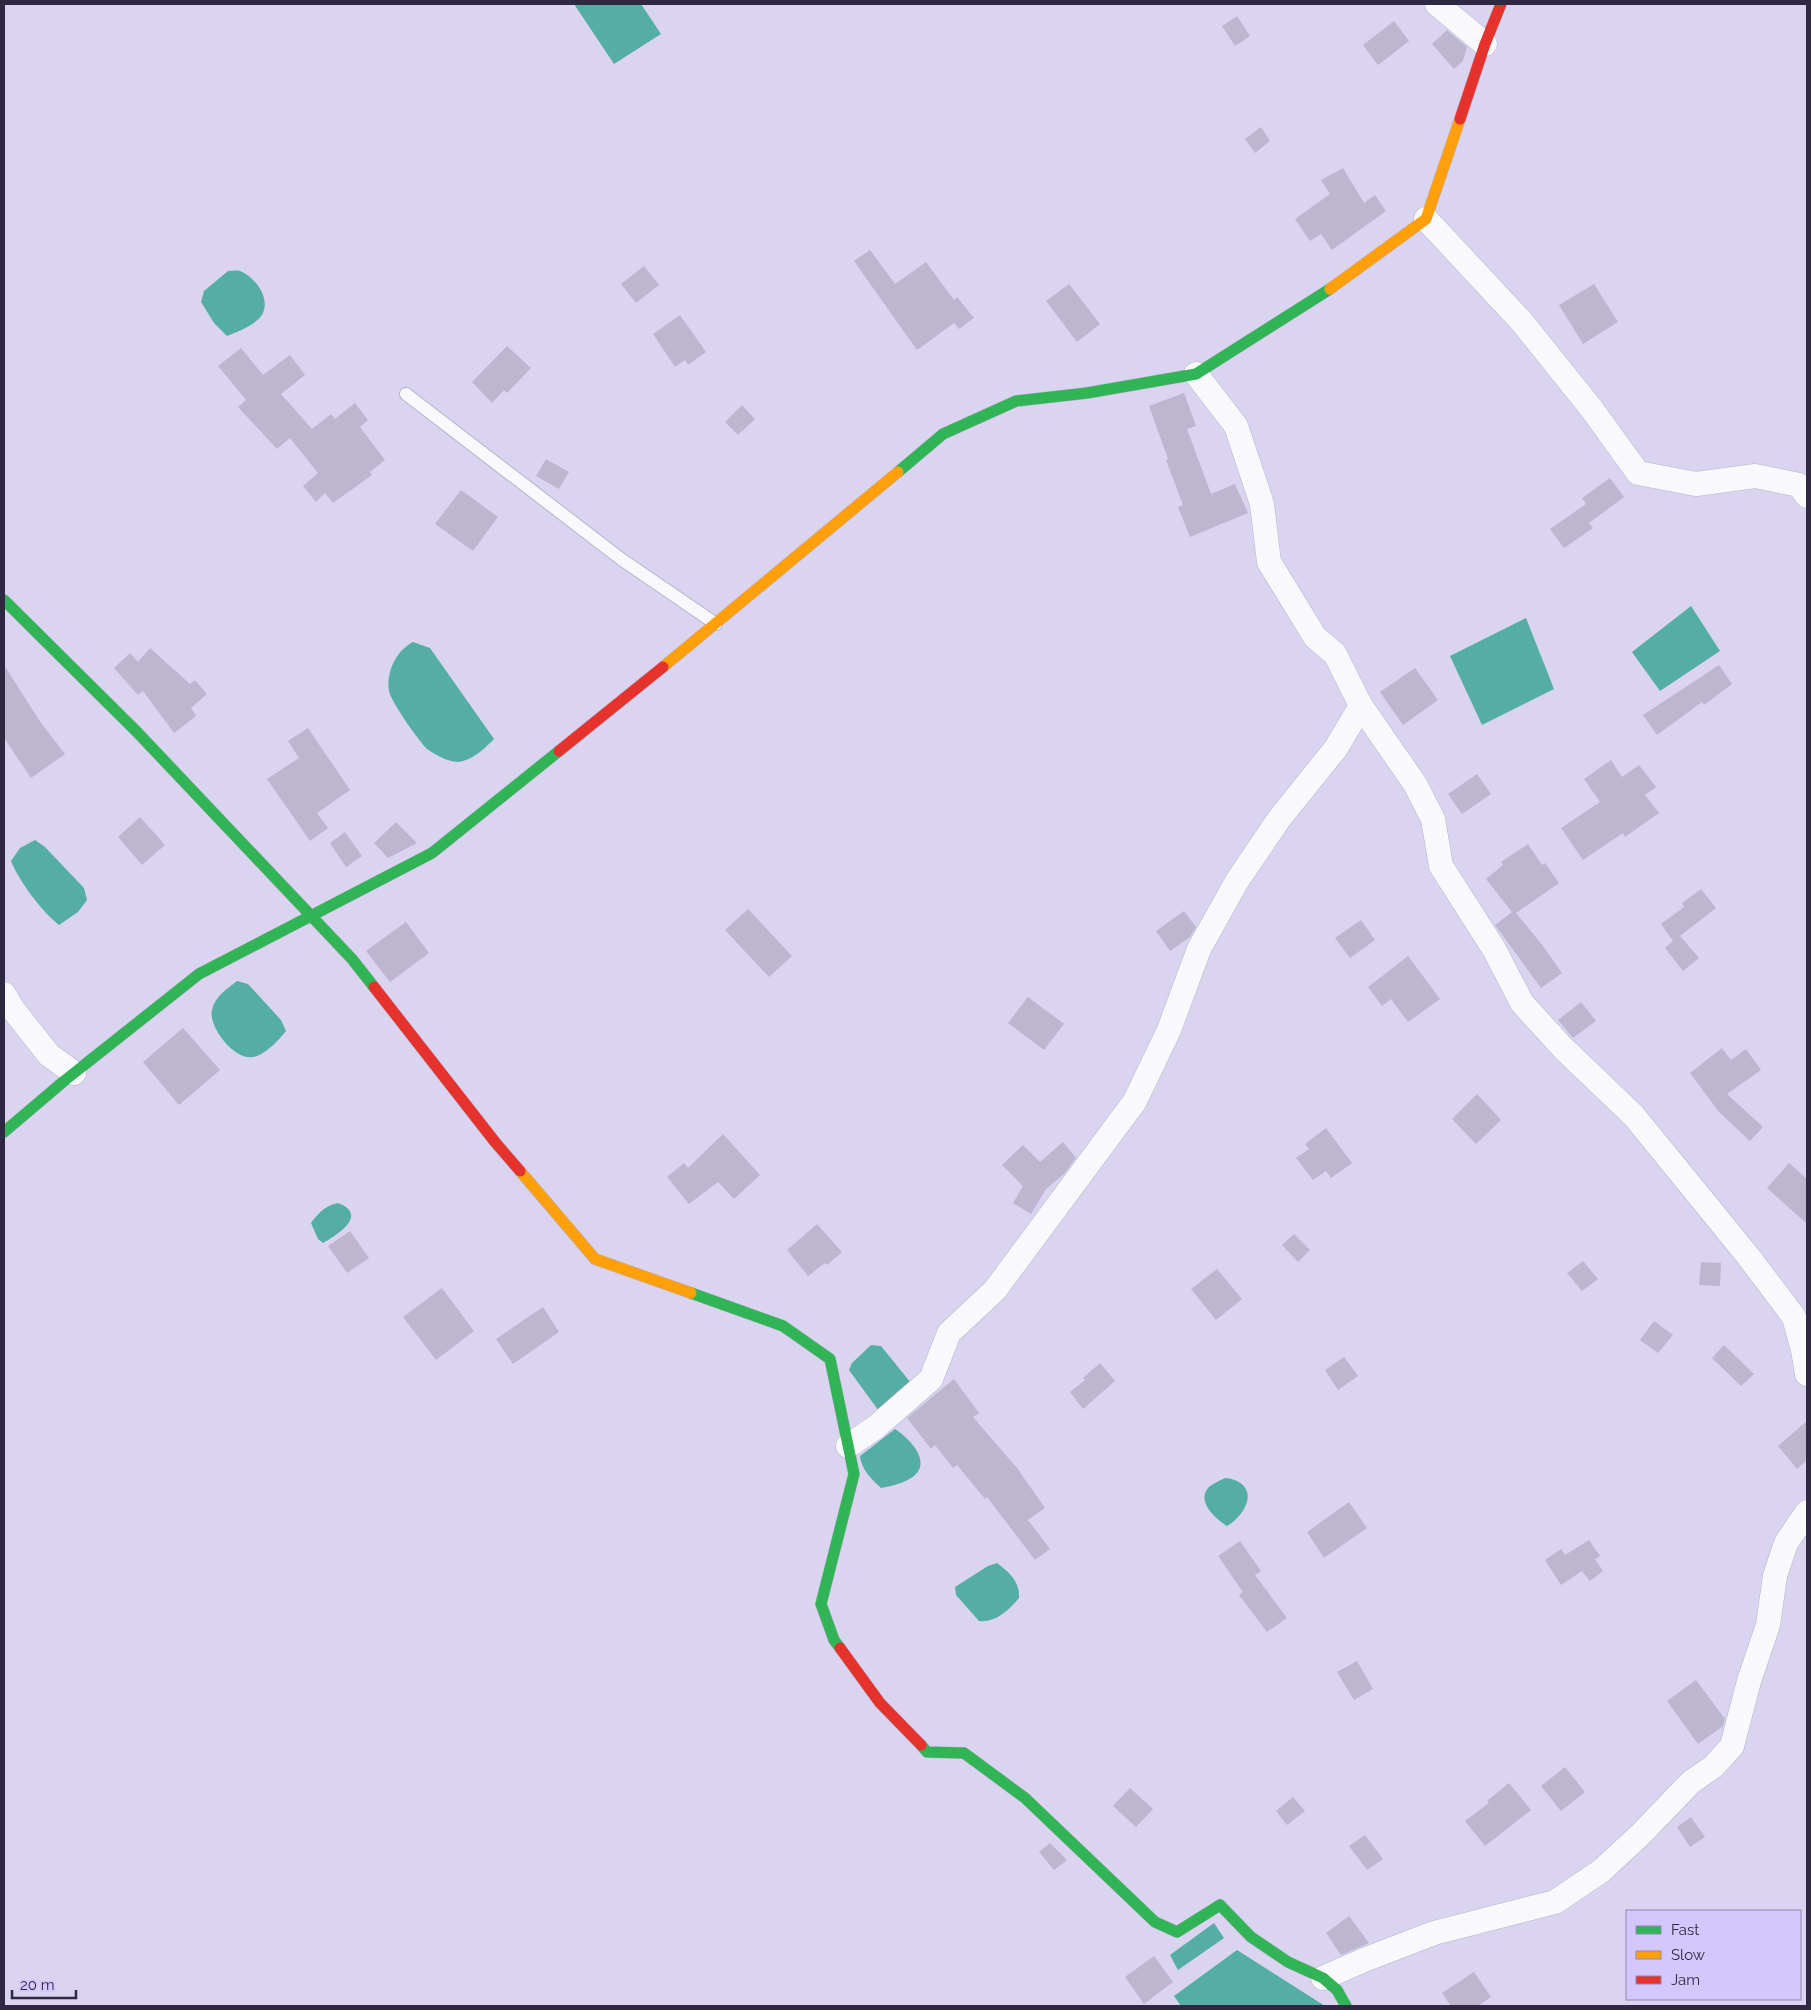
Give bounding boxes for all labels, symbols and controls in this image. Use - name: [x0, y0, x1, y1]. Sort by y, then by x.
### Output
- legend: [1626, 1910, 1801, 2000]
- text: Fast: [1671, 1921, 1699, 1939]
- text: Slow: [1671, 1946, 1705, 1964]
- scale bar: [12, 1968, 76, 2000]
- text: Jam: [1671, 1971, 1700, 1989]
- text: 20 m: [20, 1976, 55, 1994]

